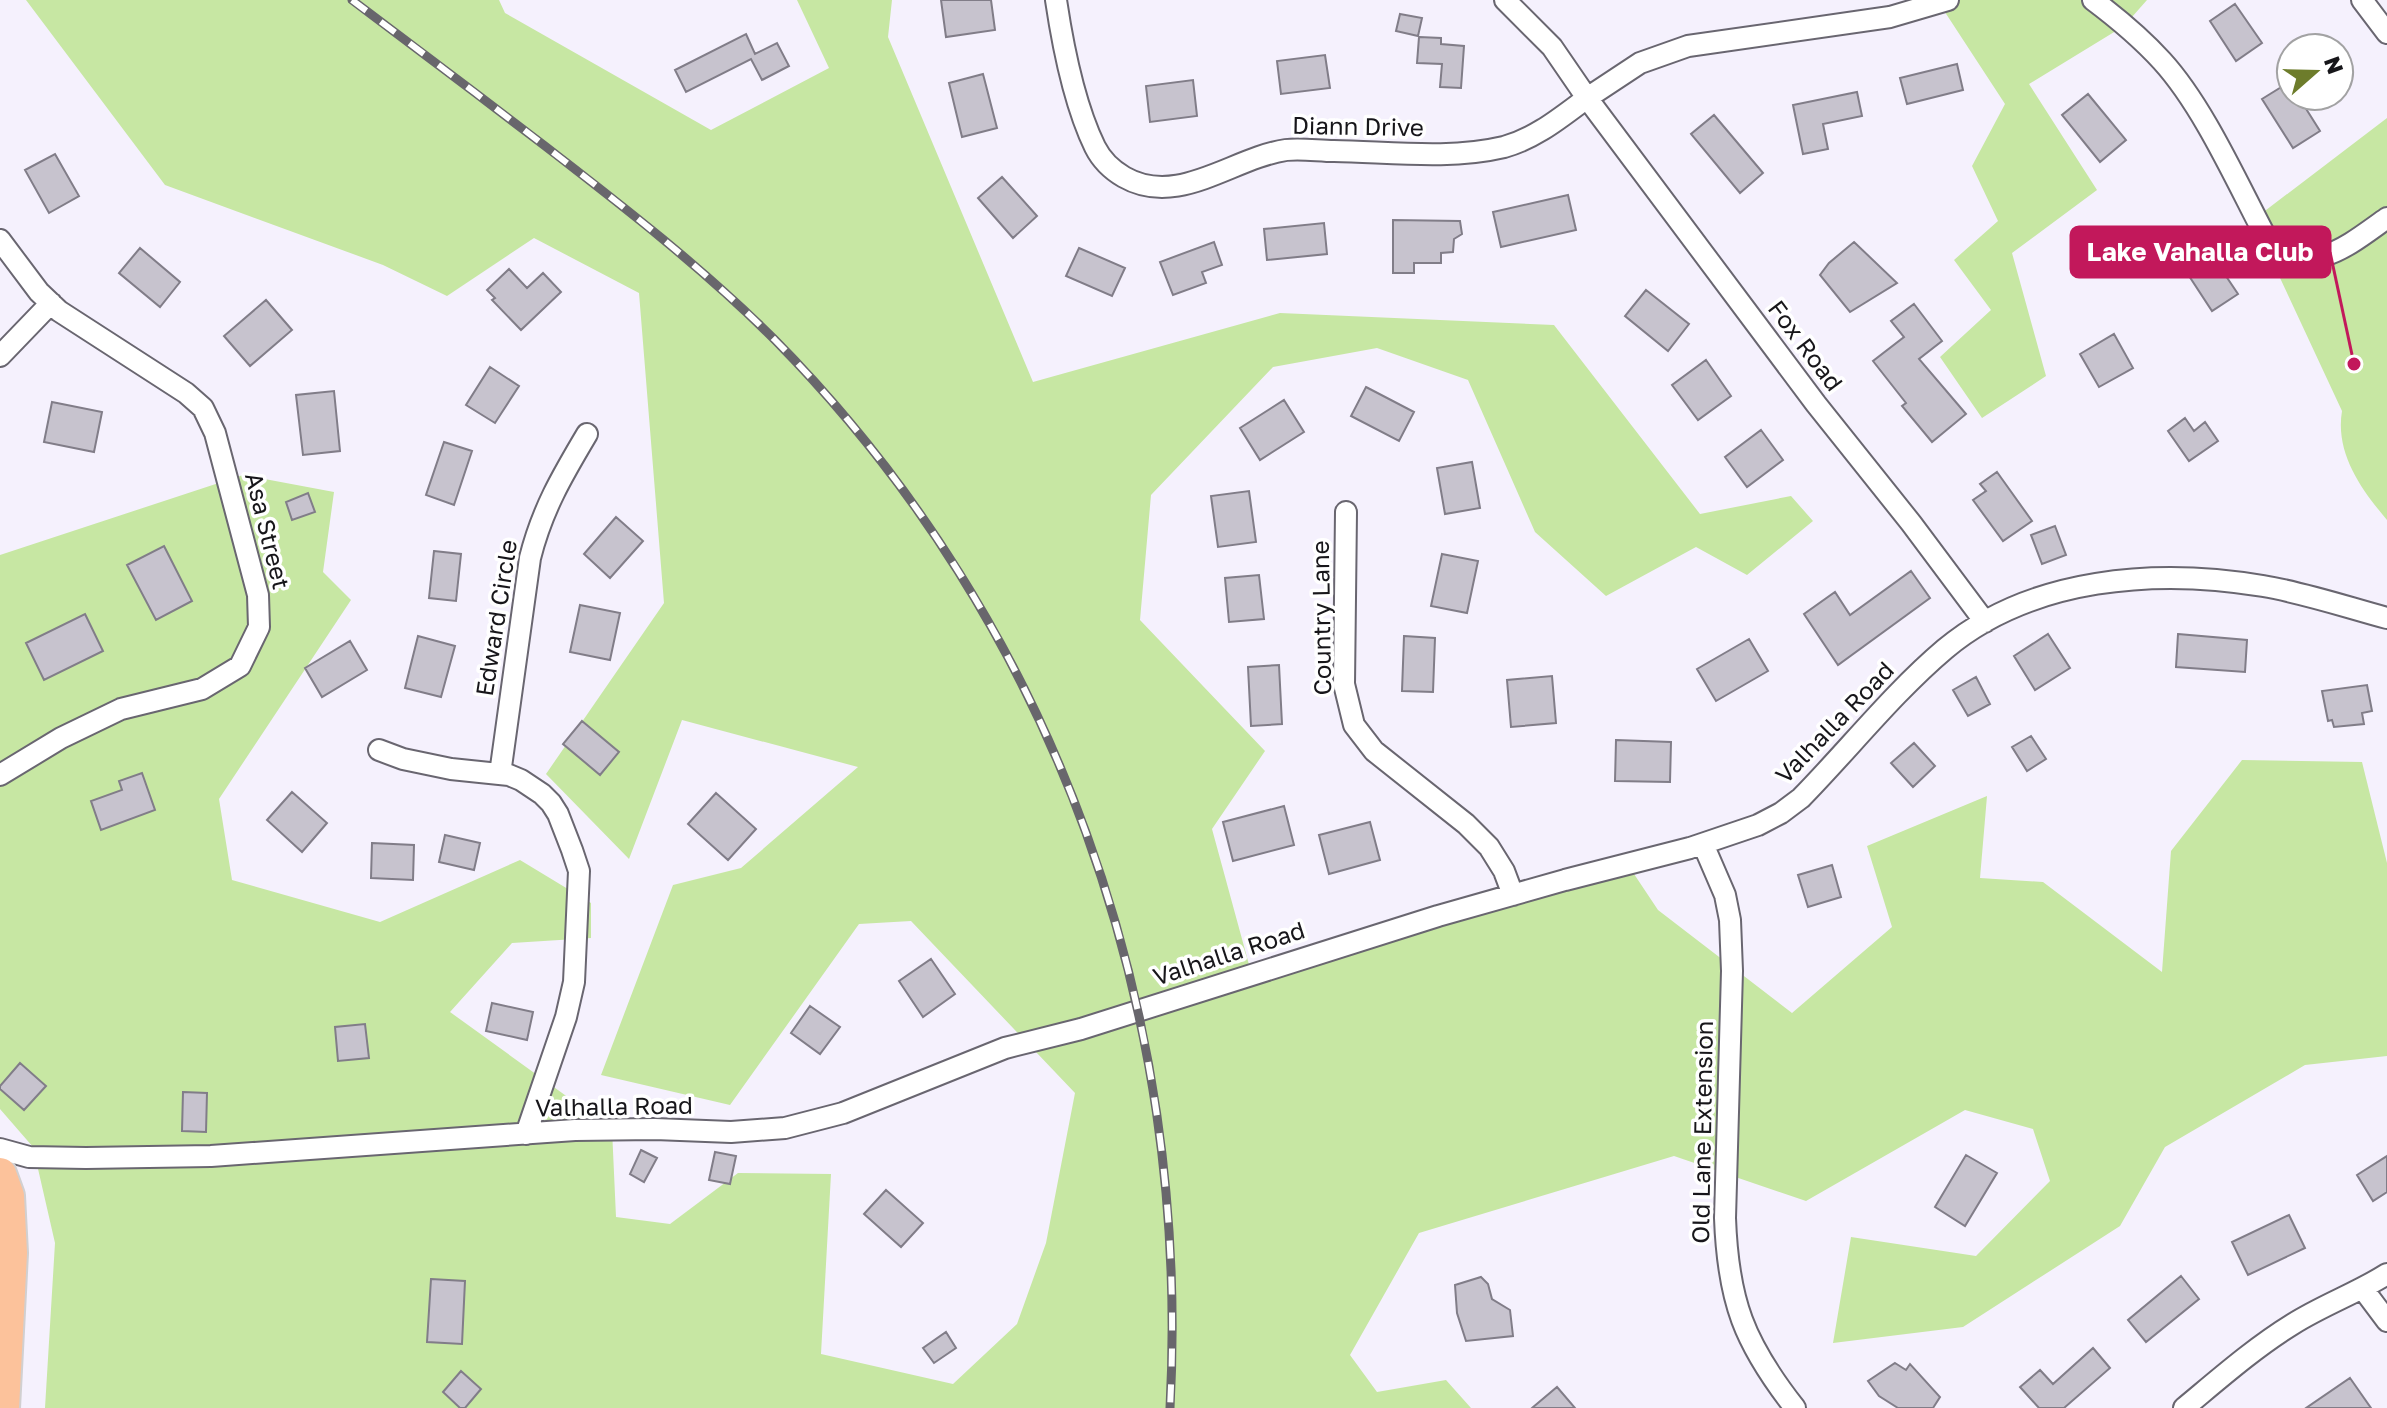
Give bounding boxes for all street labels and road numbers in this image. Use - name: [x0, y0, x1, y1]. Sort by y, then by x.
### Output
- street label: Diann Drive: [1292, 110, 1424, 141]
- street label: Fox Road: [1763, 294, 1850, 396]
- street label: Asa Street: [240, 469, 297, 592]
- street label: Edward Circle: [469, 538, 522, 698]
- street label: Country Lane: [1305, 540, 1336, 696]
- street label: Valhalla Road: [1769, 655, 1899, 789]
- street label: Valhalla Road: [1149, 914, 1308, 991]
- street label: Old Lane Extension: [1685, 1020, 1718, 1244]
- street label: Valhalla Road: [535, 1090, 693, 1121]

